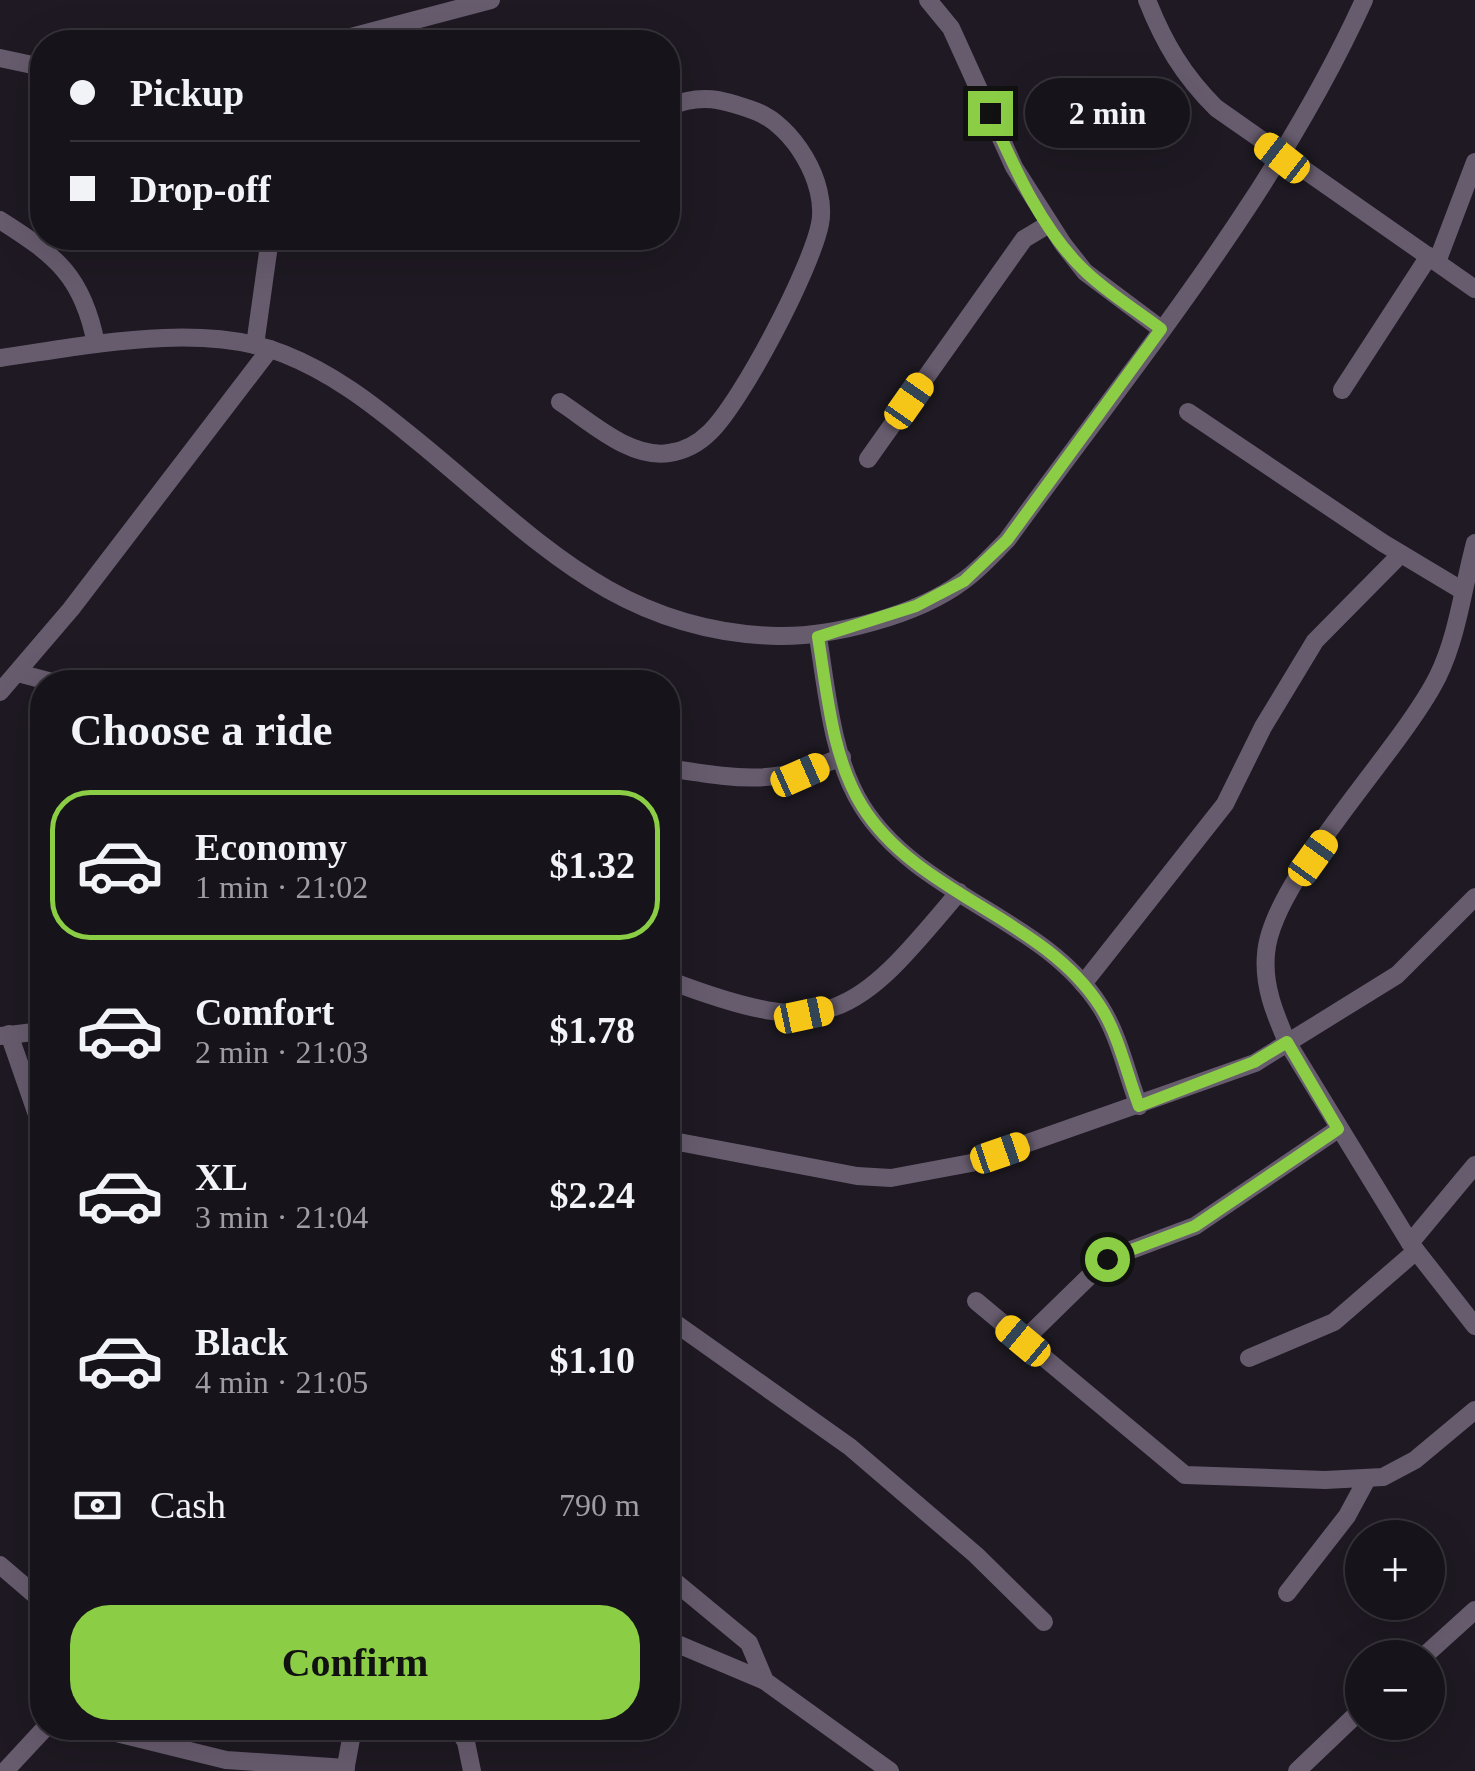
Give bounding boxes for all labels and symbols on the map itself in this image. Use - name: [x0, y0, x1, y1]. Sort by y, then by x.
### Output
- callout: 2 min: [1025, 78, 1190, 148]
- route end: [968, 91, 1013, 136]
- car: [1249, 128, 1315, 188]
- car: [880, 368, 938, 434]
- car: [766, 749, 834, 801]
- car: [1283, 825, 1343, 891]
- car: [772, 994, 836, 1036]
- car: [967, 1129, 1033, 1177]
- route start: [1085, 1237, 1130, 1282]
- car: [990, 1310, 1056, 1372]

